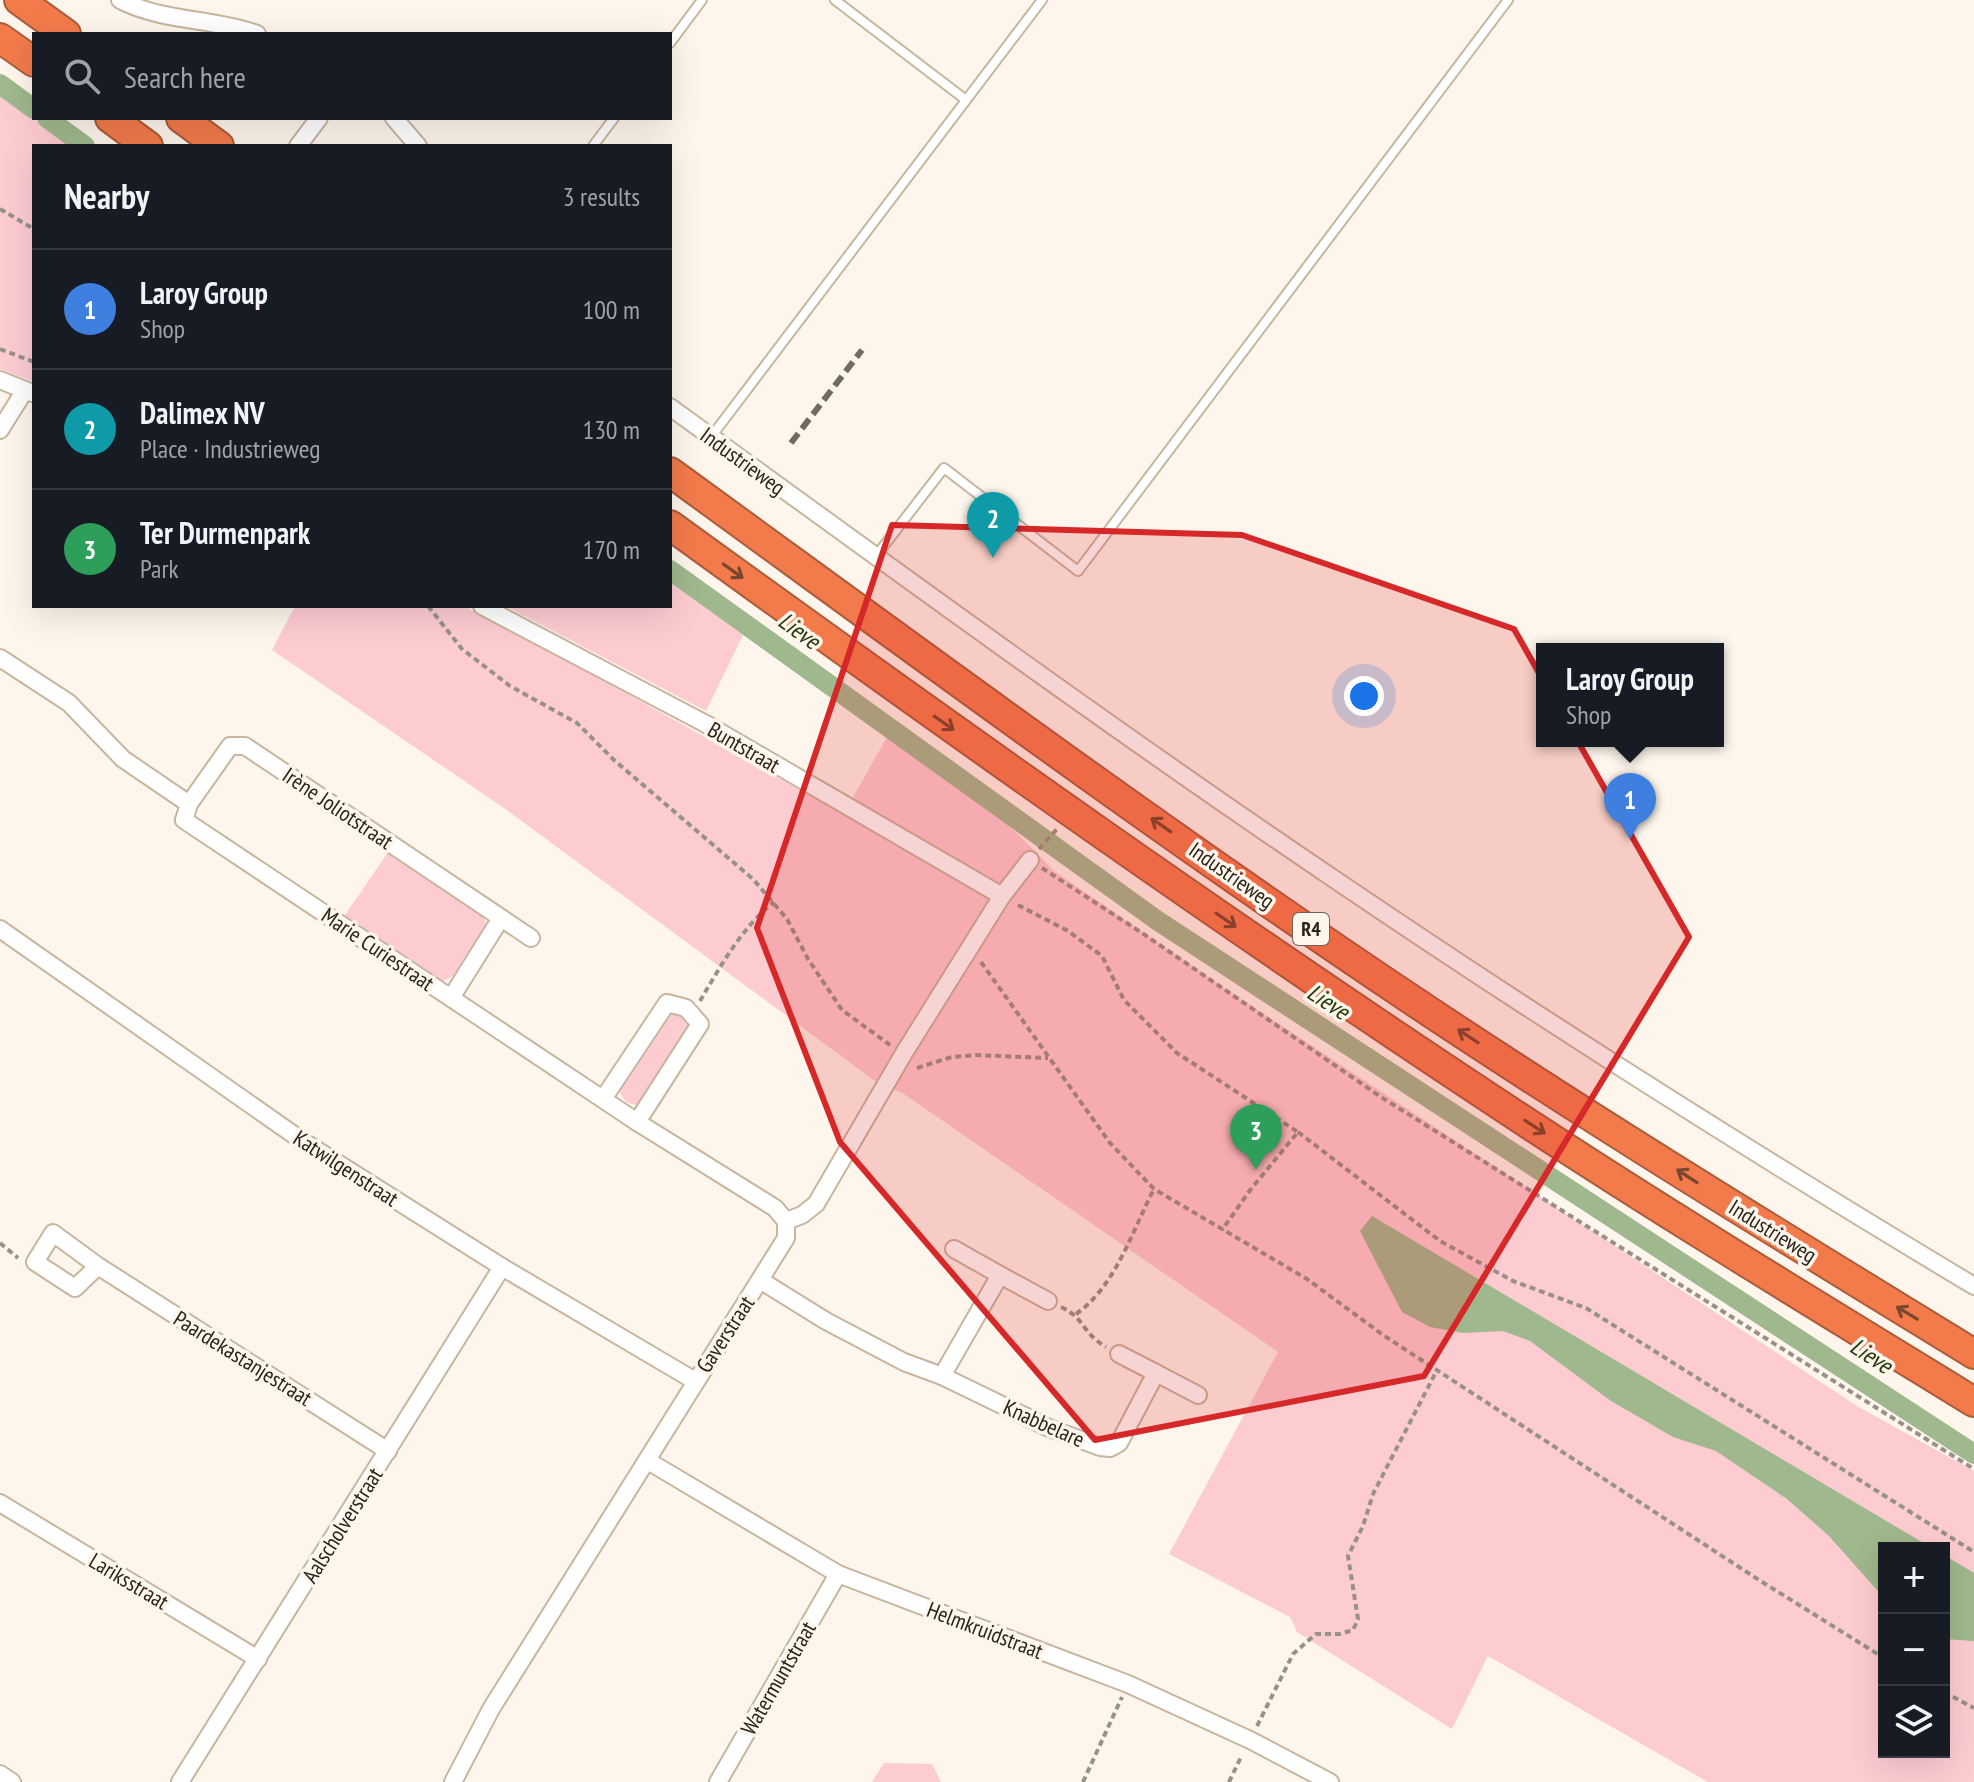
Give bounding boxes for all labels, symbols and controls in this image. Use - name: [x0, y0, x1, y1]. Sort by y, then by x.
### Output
- search box: [32, 32, 672, 120]
- icon: search: [60, 54, 104, 98]
- text: Search here: [124, 57, 246, 96]
- text: Nearby: [64, 174, 149, 218]
- text: 3 results: [563, 180, 640, 213]
- text: Laroy Group: [140, 273, 268, 312]
- text: 1: [84, 293, 96, 326]
- text: 100 m: [582, 293, 640, 326]
- text: Shop: [140, 312, 185, 345]
- text: Dalimex NV: [140, 393, 265, 432]
- text: 2: [84, 413, 96, 446]
- text: 130 m: [582, 413, 640, 446]
- street label: Industrieweg: [695, 421, 791, 501]
- text: Place · Industrieweg: [140, 432, 320, 465]
- pin: 2: [967, 492, 1019, 558]
- text: Ter Durmenpark: [140, 513, 310, 552]
- text: 3: [84, 533, 96, 566]
- text: 170 m: [582, 533, 640, 566]
- text: Park: [140, 552, 179, 585]
- one-way arrow: [722, 562, 743, 579]
- water label: Lieve: [772, 605, 828, 657]
- popup: [1536, 643, 1724, 747]
- text: Laroy Group: [1566, 659, 1694, 698]
- your location: [1344, 676, 1384, 716]
- text: Shop: [1566, 698, 1611, 731]
- one-way arrow: [933, 714, 954, 731]
- street label: Buntstraat: [703, 715, 785, 779]
- street label: Irène Joliotstraat: [277, 761, 399, 855]
- pin: 1: [1604, 773, 1656, 839]
- one-way arrow: [1151, 817, 1173, 833]
- street label: Industrieweg: [1184, 835, 1280, 915]
- street label: Marie Curiestraat: [316, 901, 440, 997]
- one-way arrow: [1214, 912, 1236, 928]
- road number: R4: [1293, 913, 1329, 945]
- water label: Lieve: [1301, 977, 1357, 1028]
- one-way arrow: [1457, 1027, 1480, 1043]
- pin: 3: [1230, 1104, 1282, 1170]
- one-way arrow: [1523, 1120, 1546, 1136]
- street label: Katwilgenstraat: [288, 1124, 404, 1212]
- one-way arrow: [1676, 1168, 1698, 1185]
- street label: Industrieweg: [1724, 1193, 1822, 1269]
- street label: Gaverstraat: [690, 1290, 760, 1378]
- street label: Paardekastanjestraat: [169, 1304, 317, 1412]
- one-way arrow: [1897, 1305, 1919, 1322]
- water label: Lieve: [1844, 1331, 1900, 1382]
- street label: Knabbelare: [999, 1393, 1089, 1453]
- street label: Aalscholverstraat: [295, 1462, 389, 1588]
- map controls: [1878, 1542, 1950, 1758]
- button: +: [1878, 1542, 1950, 1614]
- street label: Lariksstraat: [84, 1546, 174, 1616]
- street label: Helmkruidstraat: [923, 1595, 1047, 1665]
- button: −: [1878, 1614, 1950, 1686]
- street label: Watermuntstraat: [734, 1616, 822, 1740]
- button: layers: [1878, 1686, 1950, 1758]

